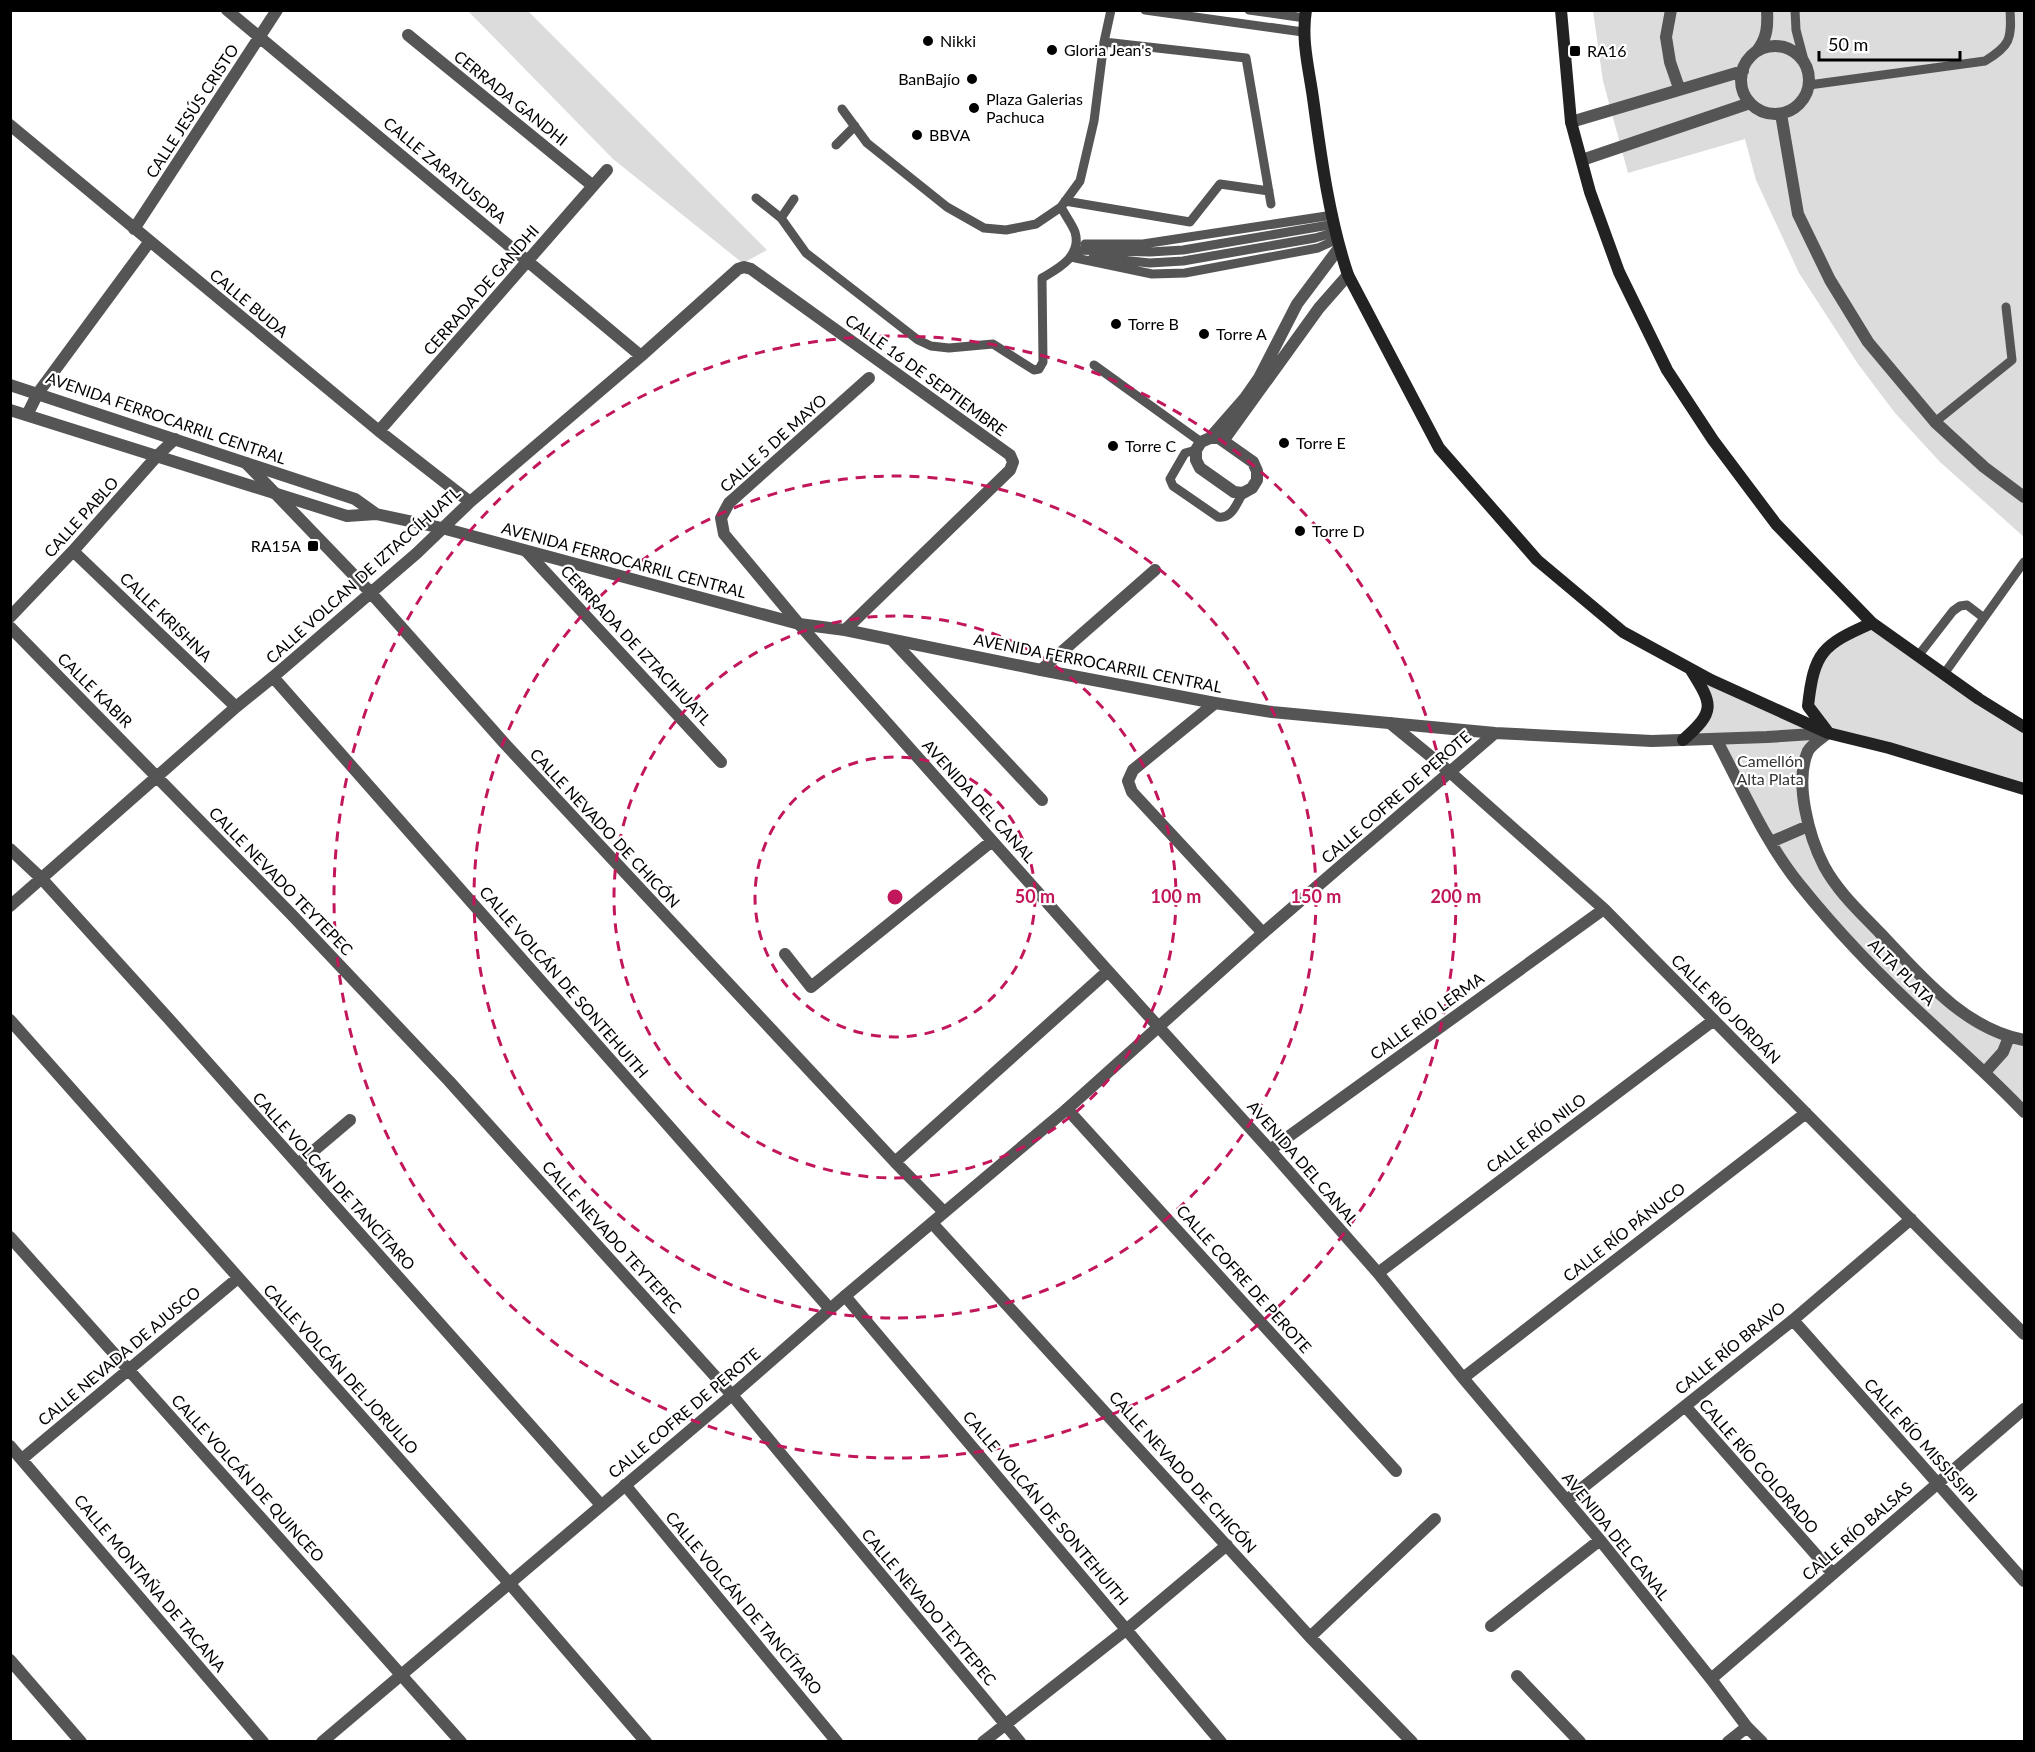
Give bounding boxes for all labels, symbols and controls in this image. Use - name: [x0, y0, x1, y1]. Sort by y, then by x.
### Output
- scale bar: [1819, 24, 1960, 62]
- place label: Nikki: [940, 31, 976, 50]
- text: 50 m: [1828, 33, 1868, 55]
- marker: Nikki: [921, 34, 935, 48]
- street label: CALLE JESÚS CRISTO: [141, 40, 242, 181]
- place label: Gloria Jean's: [1064, 40, 1151, 59]
- place label: RA16: [1587, 41, 1626, 60]
- marker: Gloria Jean's: [1045, 43, 1059, 57]
- marker: RA16: [1568, 44, 1582, 58]
- street label: CERRADA GANDHI: [451, 46, 572, 149]
- place label: BanBajío: [898, 69, 960, 88]
- marker: BanBajío: [965, 72, 979, 86]
- place label: Plaza Galerias Pachuca: [986, 89, 1083, 126]
- marker: Plaza Galerias Pachuca: [967, 101, 981, 115]
- street label: CALLE ZARATUSDRA: [380, 113, 511, 227]
- place label: BBVA: [929, 125, 970, 144]
- marker: BBVA: [910, 128, 924, 142]
- street label: CERRADA DE GANDHI: [419, 221, 542, 359]
- street label: CALLE BUDA: [206, 264, 292, 341]
- street label: CALLE 16 DE SEPTIEMBRE: [842, 310, 1011, 439]
- place label: Torre B: [1128, 314, 1179, 333]
- marker: Torre B: [1109, 317, 1123, 331]
- place label: Torre A: [1216, 324, 1267, 343]
- marker: Torre A: [1197, 327, 1211, 341]
- street label: AVENIDA FERROCARRIL CENTRAL: [44, 367, 289, 468]
- street label: CALLE 5 DE MAYO: [715, 390, 830, 495]
- place label: Torre E: [1296, 433, 1346, 452]
- place label: Torre C: [1125, 436, 1176, 455]
- marker: Torre E: [1277, 436, 1291, 450]
- marker: Torre C: [1106, 439, 1120, 453]
- street label: CALLE PABLO: [40, 472, 122, 561]
- street label: CALLE VOLCAN DE IZTACCÍHUATL: [262, 482, 464, 667]
- street label: AVENIDA FERROCARRIL CENTRAL: [500, 518, 749, 601]
- place label: Torre D: [1312, 521, 1365, 540]
- marker: Torre D: [1293, 524, 1307, 538]
- place label: RA15A: [251, 536, 301, 555]
- marker: RA15A: [306, 539, 320, 553]
- street label: CERRRADA DE IZTACIHUATL: [557, 561, 716, 729]
- street label: CALLE KRISHNA: [116, 568, 216, 665]
- street label: AVENIDA FERROCARRIL CENTRAL: [972, 629, 1224, 696]
- street label: CALLE KABIR: [54, 648, 137, 731]
- street label: CALLE COFRE DE PEROTE: [1317, 726, 1474, 867]
- street label: AVENIDA DEL CANAL: [919, 735, 1040, 866]
- street label: CALLE NEVADO DE CHICÓN: [526, 744, 684, 911]
- park label: Camellón Alta Plata: [1736, 751, 1804, 788]
- street label: CALLE NEVADO TEYTEPEC: [205, 803, 357, 959]
- street label: CALLE VOLCÁN DE SONTEHUITH: [476, 882, 653, 1081]
- text: 50 m: [1015, 885, 1055, 907]
- text: 100 m: [1151, 885, 1201, 907]
- text: 150 m: [1291, 885, 1341, 907]
- text: 200 m: [1431, 885, 1481, 907]
- centre of rings: [885, 887, 905, 907]
- street label: ALTA PLATA: [1865, 934, 1940, 1009]
- street label: CALLE RÍO JORDÁN: [1668, 950, 1785, 1067]
- street label: CALLE RÍO LERMA: [1366, 968, 1487, 1063]
- street label: CALLE VOLCÁN DE TANCÍTARO: [249, 1088, 420, 1274]
- street label: CALLE RÍO NILO: [1482, 1089, 1589, 1176]
- street label: AVENIDA DEL CANAL: [1244, 1096, 1363, 1229]
- street label: CALLE NEVADO TEYTEPEC: [539, 1156, 686, 1317]
- street label: CALLE RÍO PÁNUCO: [1559, 1178, 1689, 1285]
- street label: CALLE COFRE DE PEROTE: [1173, 1201, 1316, 1356]
- street label: CALLE VOLCÁN DEL JORULLO: [260, 1280, 423, 1458]
- street label: CALLE NEVADA DE AJUSCO: [34, 1282, 204, 1429]
- street label: CALLE RÍO BRAVO: [1671, 1297, 1789, 1398]
- street label: CALLE COFRE DE PEROTE: [604, 1344, 763, 1482]
- street label: CALLE RÍO MISSISSIPI: [1861, 1374, 1982, 1505]
- street label: CALLE NEVADO DE CHICÓN: [1106, 1387, 1261, 1556]
- street label: CALLE VOLCÁN DE QUINCEO: [168, 1390, 329, 1565]
- street label: CALLE RÍO COLORADO: [1696, 1394, 1823, 1537]
- street label: CALLE VOLCÁN DE SONTEHUITH: [960, 1407, 1133, 1609]
- street label: AVENIDA DEL CANAL: [1559, 1468, 1674, 1603]
- street label: CALLE RÍO BALSAS: [1798, 1478, 1916, 1584]
- street label: CALLE MONTAÑA DE TACANA: [71, 1490, 230, 1675]
- street label: CALLE VOLCÁN DE TANCÍTARO: [662, 1507, 827, 1698]
- street label: CALLE NEVADO TEYTEPEC: [858, 1524, 1001, 1689]

